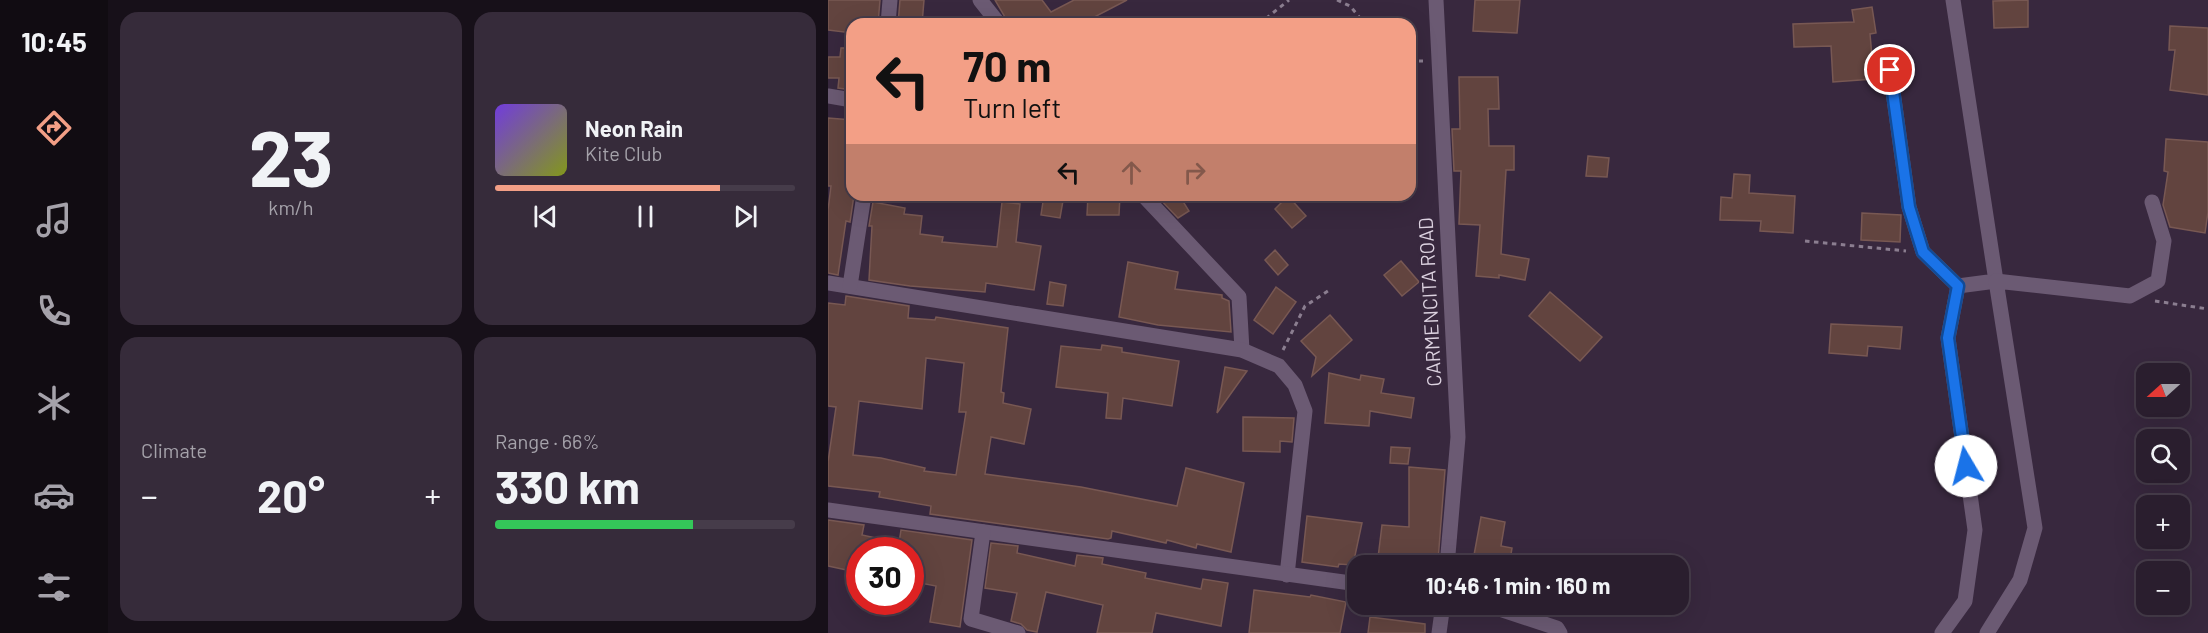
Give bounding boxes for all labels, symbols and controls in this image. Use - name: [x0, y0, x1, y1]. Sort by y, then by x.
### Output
- text: 10:45: [21, 25, 87, 57]
- text: 70 m: [963, 40, 1051, 90]
- icon: left: [864, 42, 942, 120]
- pin: [1864, 44, 1915, 95]
- icon: arrive: [1873, 53, 1906, 86]
- text: Turn left: [963, 91, 1061, 123]
- icon: directions: [33, 107, 75, 149]
- text: 23: [249, 109, 333, 203]
- text: Neon Rain: [585, 115, 683, 141]
- text: Kite Club: [585, 141, 662, 165]
- icon: left: [1052, 156, 1085, 189]
- icon: ahead: [1115, 156, 1148, 189]
- icon: right: [1178, 156, 1211, 189]
- text: km/h: [268, 195, 314, 219]
- icon: music: [33, 199, 75, 241]
- icon: previous: [529, 200, 562, 233]
- icon: pause: [629, 200, 662, 233]
- icon: next: [729, 200, 762, 233]
- street label: CARMENCITA ROAD: [1413, 217, 1445, 387]
- icon: phone: [33, 290, 75, 332]
- north arrow: [2136, 363, 2190, 417]
- map controls: [2136, 363, 2190, 615]
- icon: climate: [33, 382, 75, 424]
- text: Range · 66%: [495, 429, 599, 453]
- button: search: [2136, 429, 2190, 483]
- position arrow: [1934, 434, 1998, 498]
- text: Climate: [141, 438, 207, 462]
- text: 330 km: [495, 459, 640, 513]
- text: 20°: [257, 468, 325, 522]
- icon: car: [33, 474, 75, 516]
- text: −: [141, 475, 158, 515]
- text: +: [425, 475, 441, 515]
- button: +: [2136, 495, 2190, 549]
- speed limit sign: 30: [846, 537, 924, 615]
- button: −: [2136, 561, 2190, 615]
- icon: filters: [33, 566, 75, 608]
- text: 10:46 · 1 min · 160 m: [1426, 572, 1610, 598]

